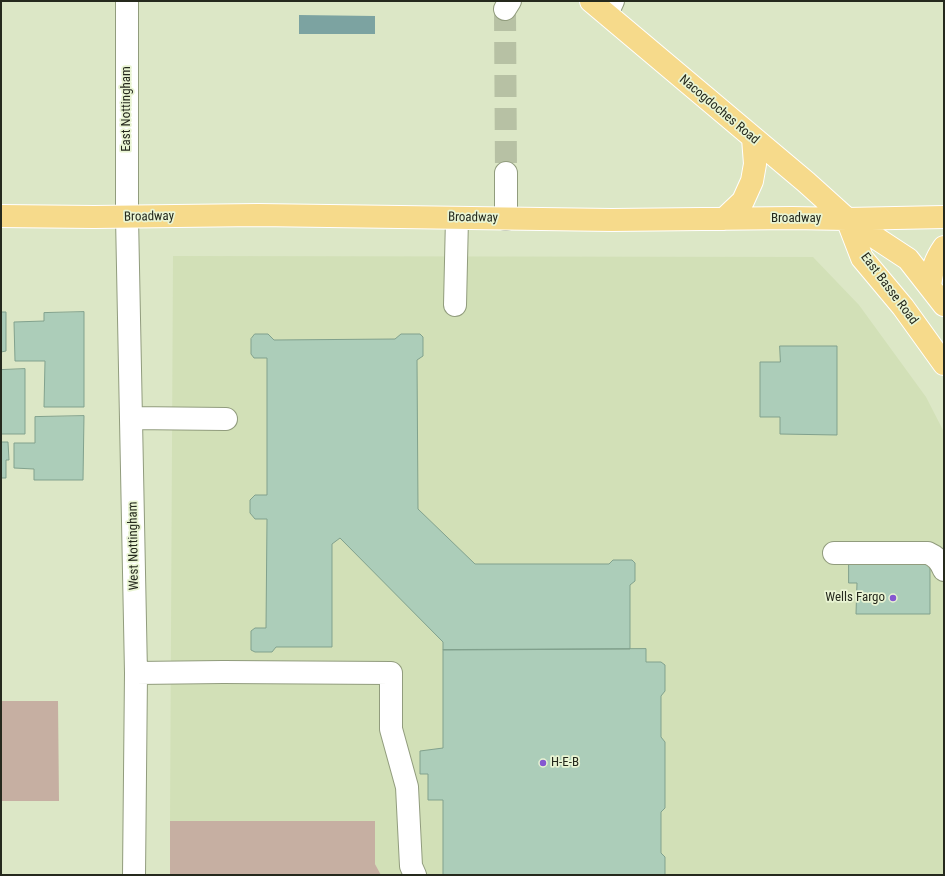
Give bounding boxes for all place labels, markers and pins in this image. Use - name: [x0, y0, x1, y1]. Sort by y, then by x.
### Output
- place label: Wells Fargo: [825, 590, 885, 606]
- marker: Wells Fargo: [888, 593, 898, 603]
- place label: H-E-B: [551, 755, 579, 771]
- marker: H-E-B: [538, 758, 548, 768]

